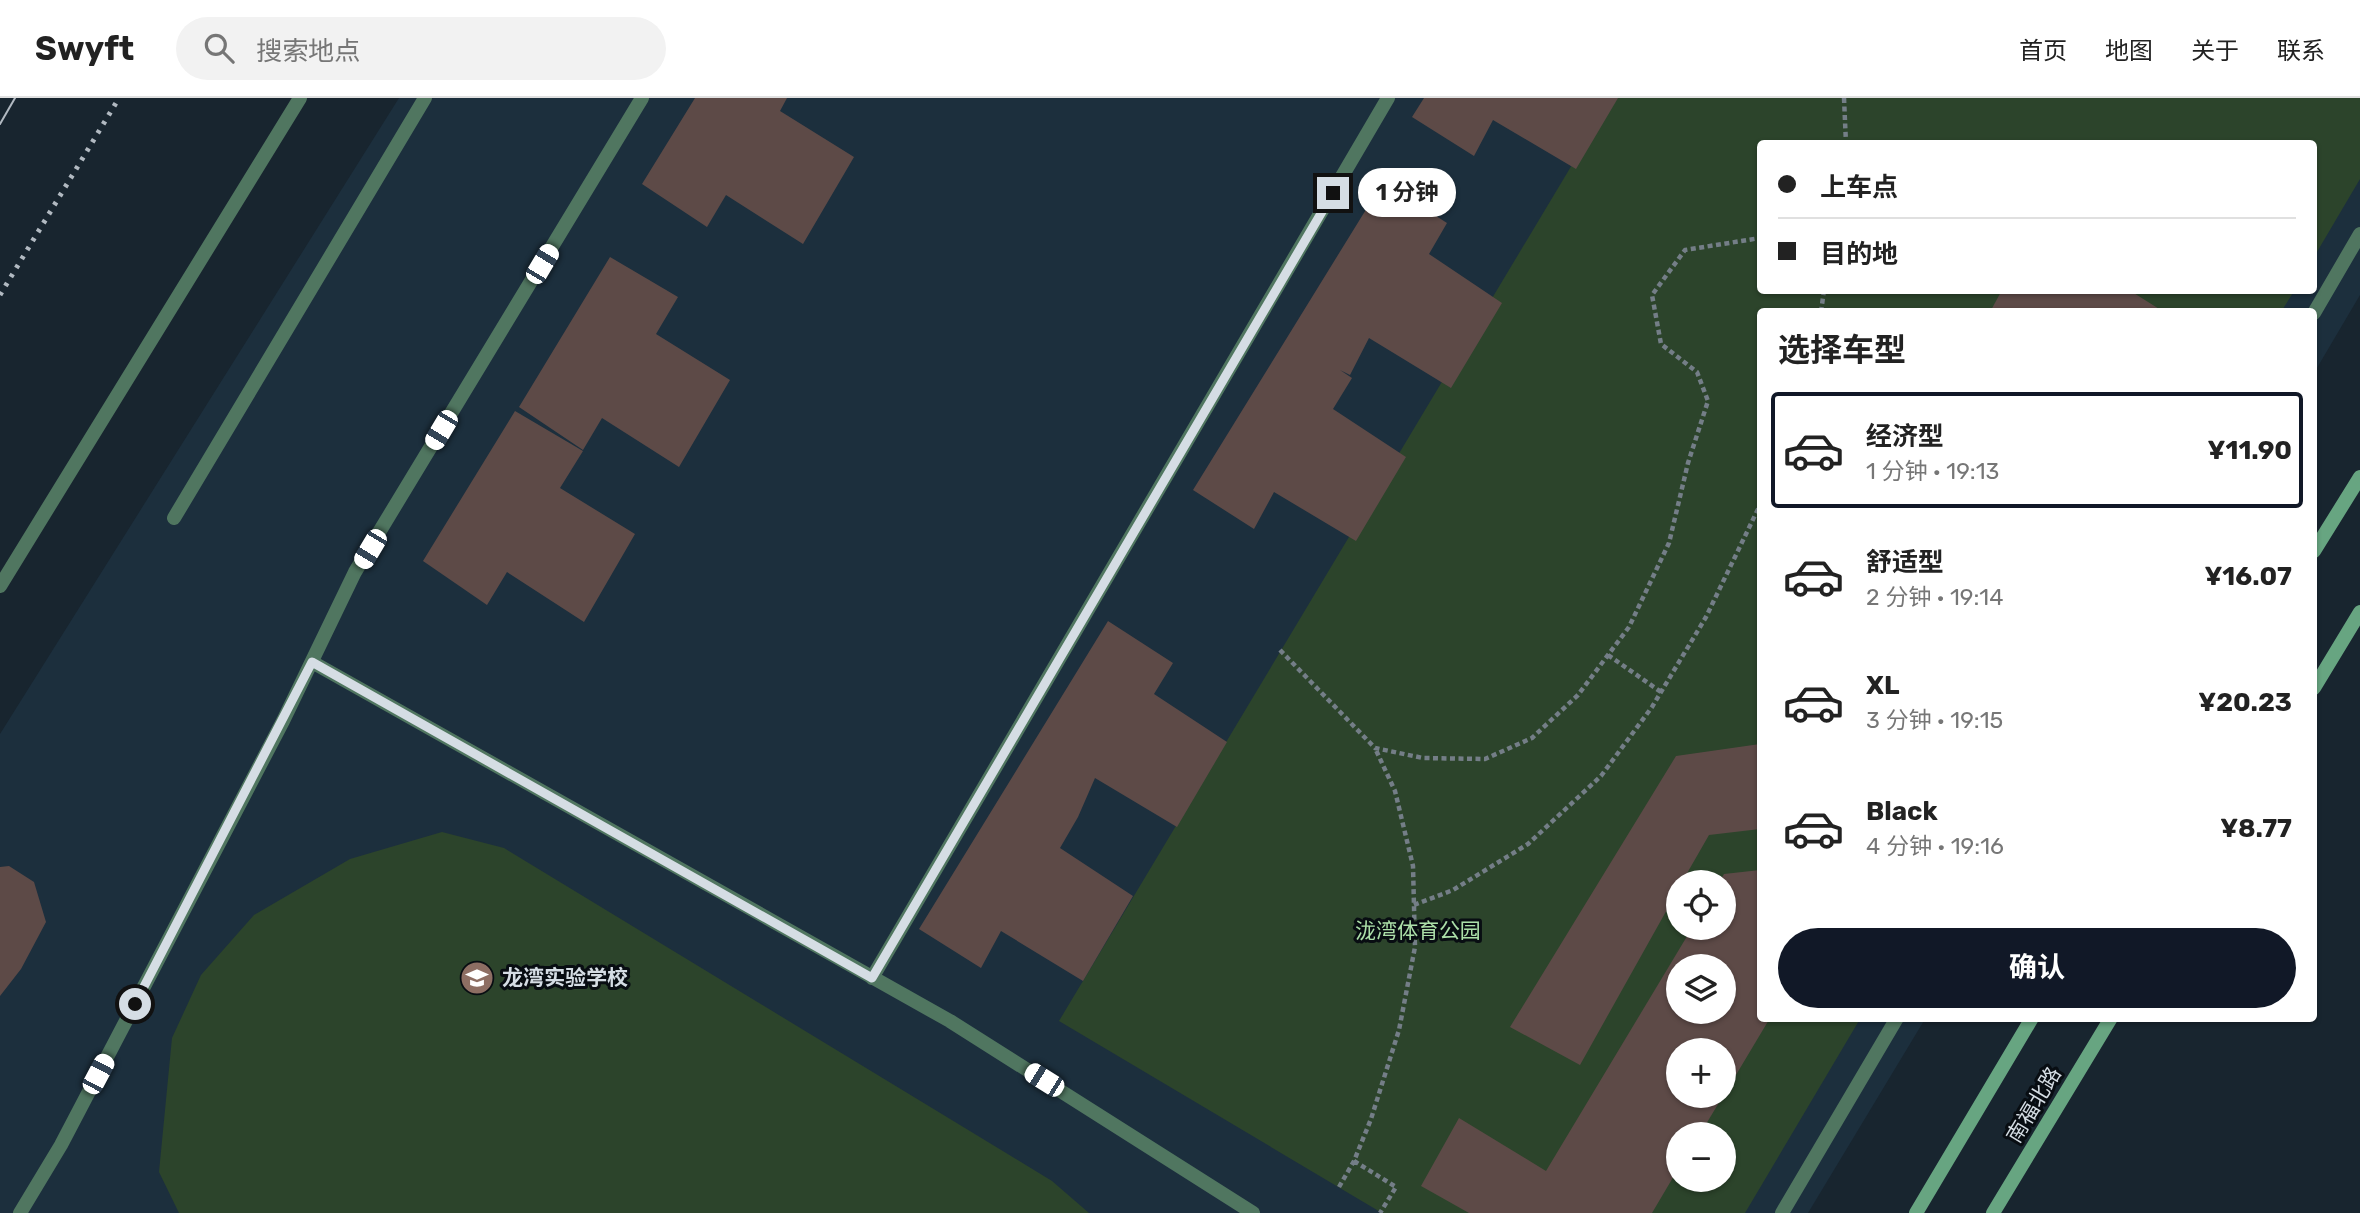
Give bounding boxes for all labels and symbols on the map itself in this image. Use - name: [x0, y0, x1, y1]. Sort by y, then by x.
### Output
- callout: 1 分钟: [1358, 168, 1456, 217]
- route end: [1317, 177, 1349, 209]
- car: [523, 241, 562, 287]
- car: [422, 407, 461, 453]
- car: [351, 526, 390, 572]
- park label: 泷湾体育公园: [1355, 918, 1481, 943]
- school or university icon: 龙湾实验学校: [458, 959, 496, 997]
- place label: 龙湾实验学校: [502, 965, 628, 990]
- route start: [119, 988, 151, 1020]
- car: [79, 1051, 118, 1097]
- car: [1021, 1060, 1068, 1100]
- street label: 南福北路: [2001, 1062, 2066, 1147]

